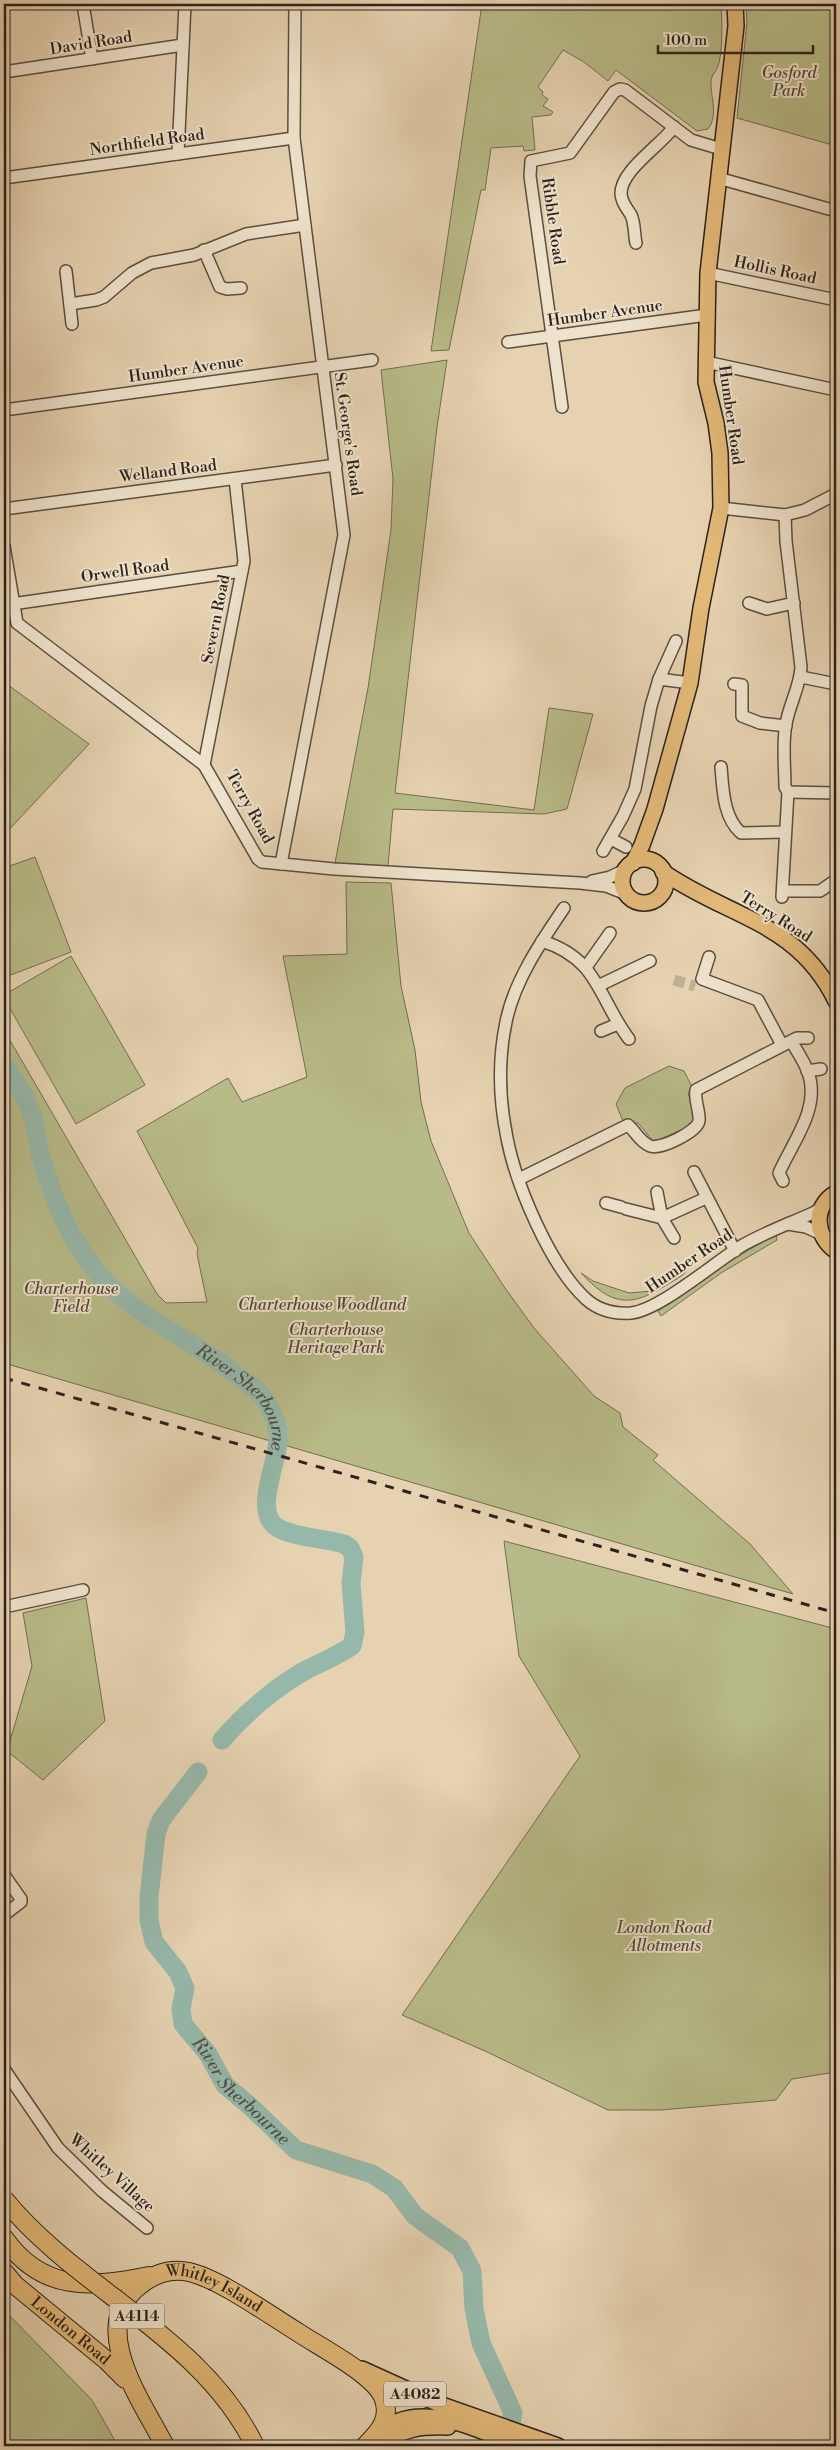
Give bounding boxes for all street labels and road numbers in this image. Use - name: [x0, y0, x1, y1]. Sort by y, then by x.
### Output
- street label: David Road: [48, 27, 134, 59]
- street label: Northfield Road: [88, 124, 206, 160]
- street label: Ribble Road: [537, 176, 569, 266]
- street label: Hollis Road: [732, 251, 818, 289]
- street label: Humber Avenue: [546, 295, 664, 331]
- street label: Humber Avenue: [127, 351, 245, 387]
- street label: Humber Road: [714, 364, 748, 466]
- street label: St. George's Road: [329, 371, 367, 497]
- street label: Welland Road: [117, 455, 218, 487]
- street label: Orwell Road: [80, 555, 170, 587]
- street label: Severn Road: [198, 573, 234, 665]
- street label: Terry Road: [222, 767, 278, 847]
- street label: Terry Road: [736, 887, 816, 947]
- street label: Humber Road: [642, 1225, 736, 1297]
- street label: Whitley Village: [64, 2129, 159, 2217]
- street label: Whitley Island: [164, 2260, 266, 2317]
- street label: London Road: [27, 2292, 114, 2369]
- road number: A4114: [110, 2304, 164, 2328]
- road number: A4082: [384, 2382, 446, 2406]

